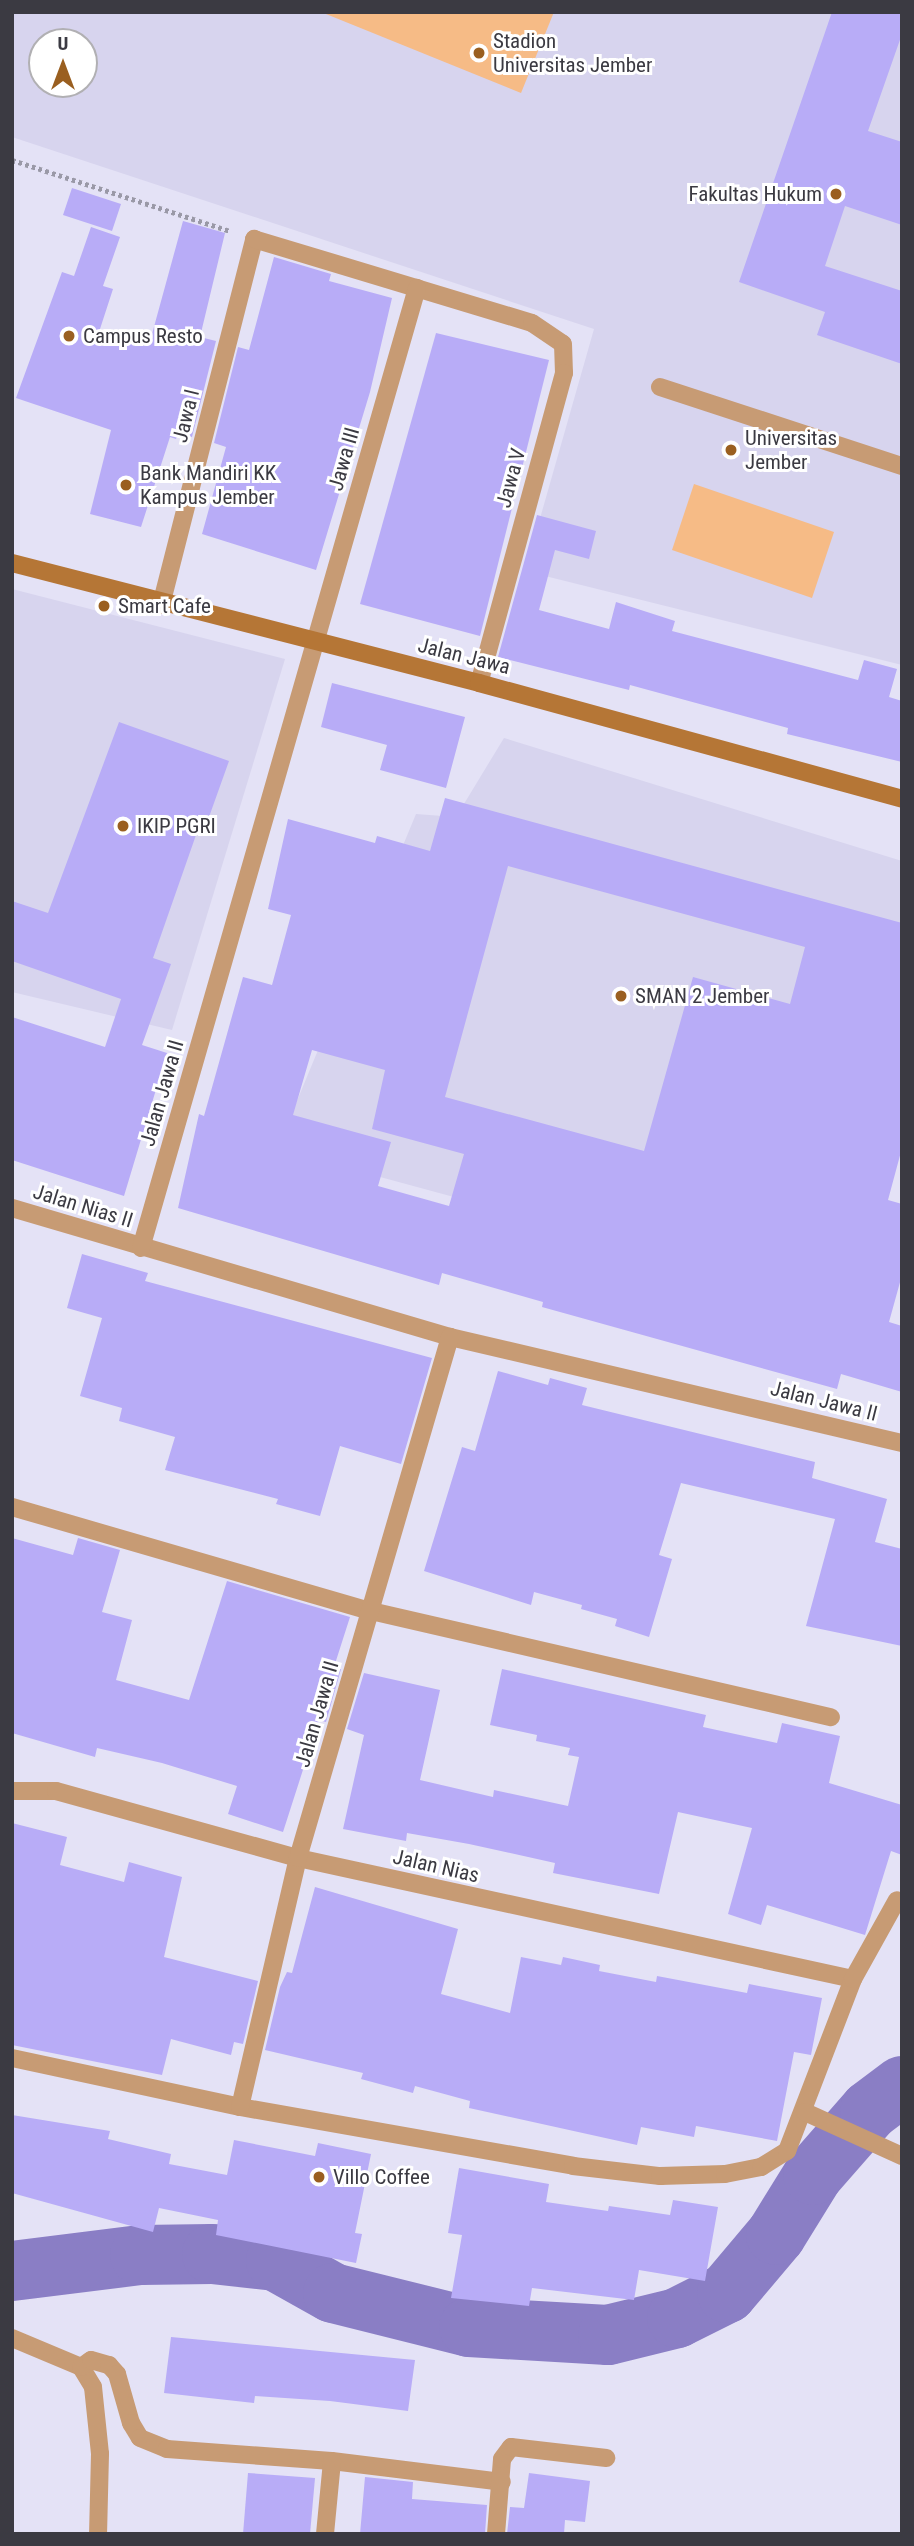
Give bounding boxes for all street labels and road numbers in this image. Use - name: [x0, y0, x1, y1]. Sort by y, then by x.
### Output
- street label: Jawa I: [167, 387, 205, 445]
- street label: Jawa III: [323, 425, 365, 493]
- street label: Jawa V: [491, 446, 531, 510]
- street label: Jalan Jawa: [415, 632, 513, 680]
- street label: Jalan Jawa II: [135, 1037, 189, 1149]
- street label: Jalan Nias II: [30, 1179, 136, 1233]
- street label: Jalan Jawa II: [768, 1376, 880, 1426]
- street label: Jalan Jawa II: [290, 1658, 344, 1770]
- street label: Jalan Nias: [391, 1844, 481, 1888]

